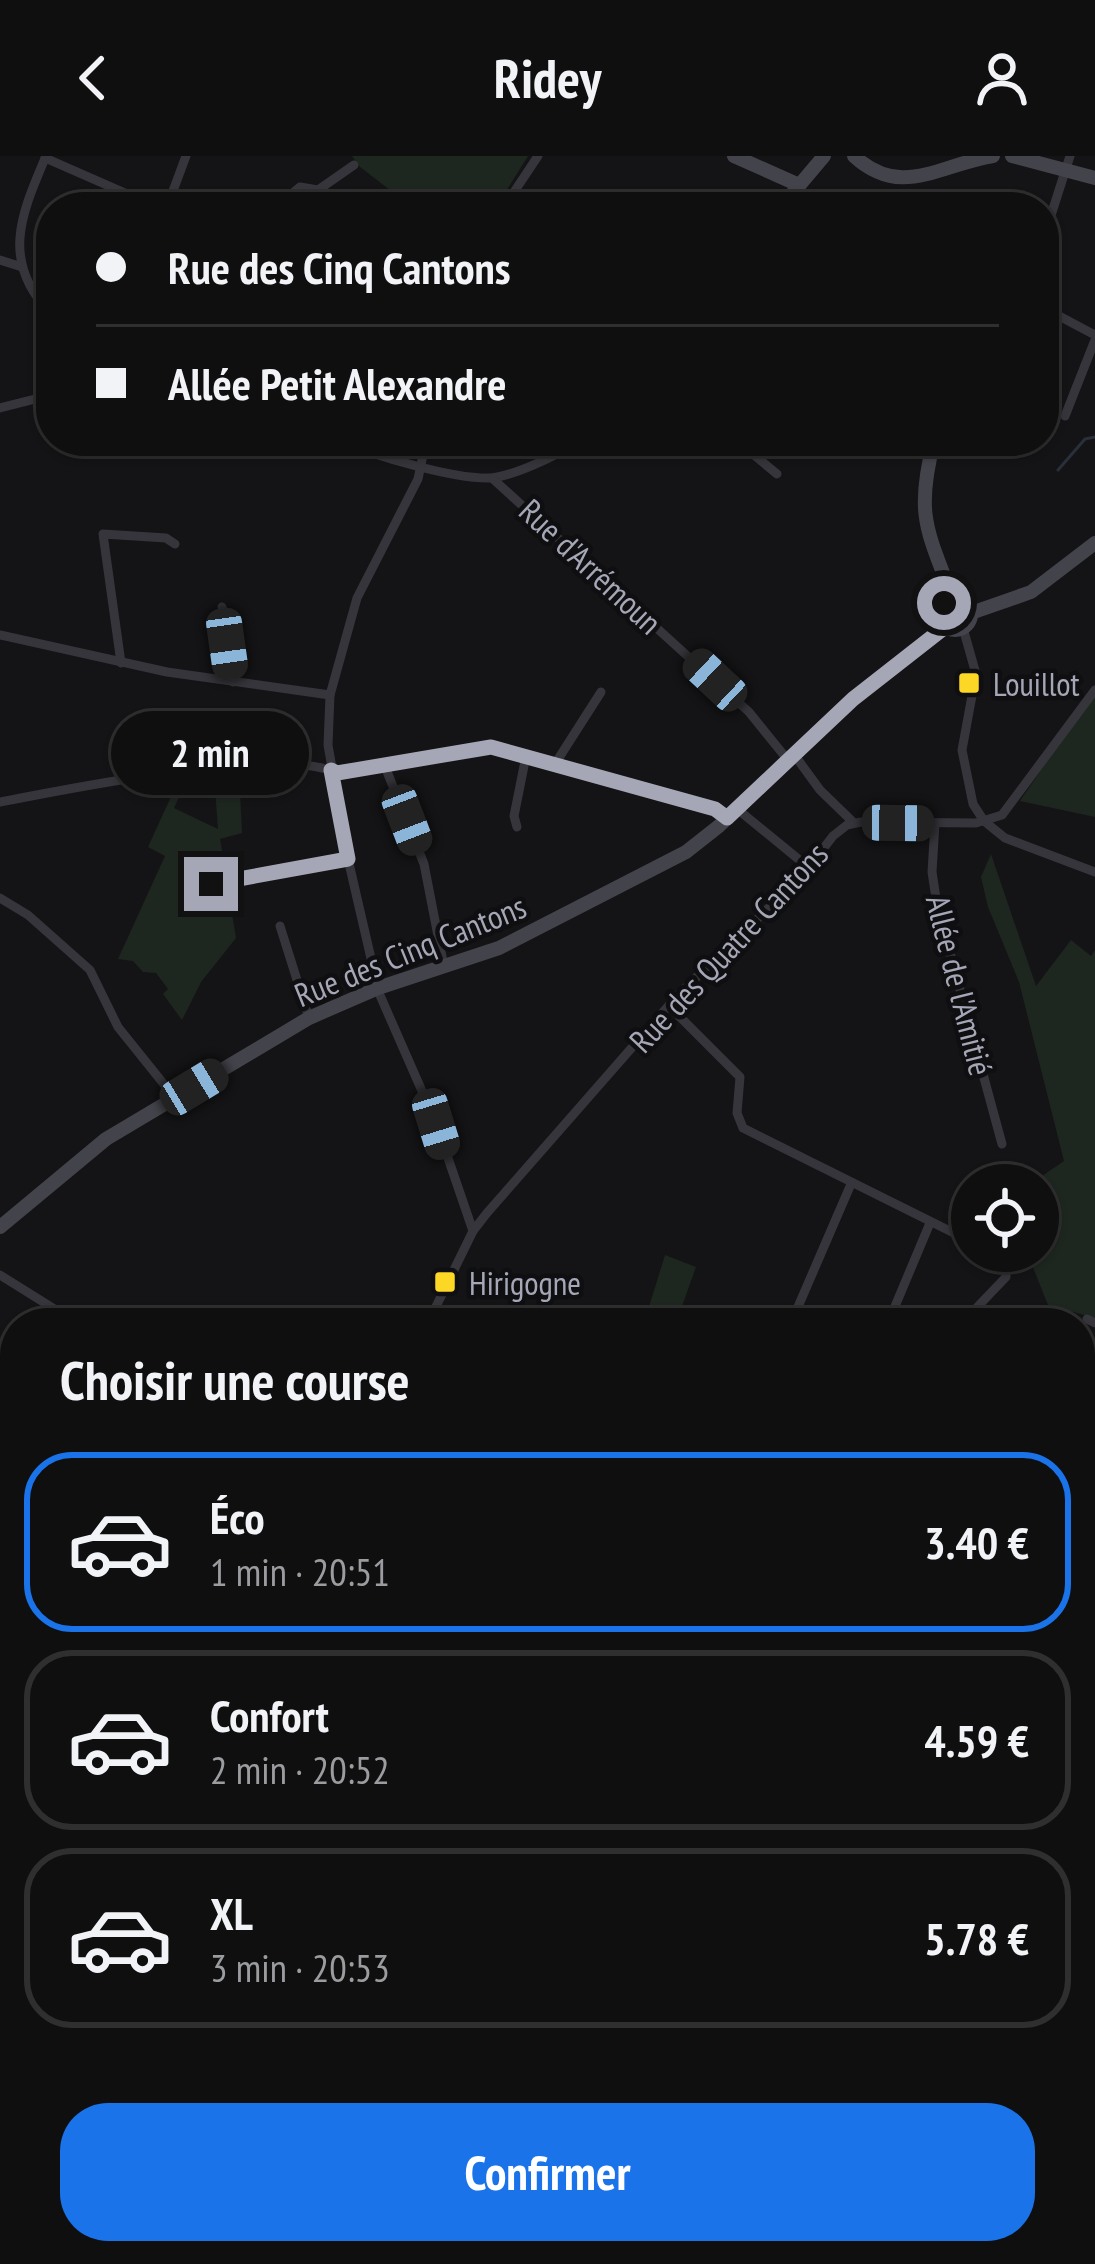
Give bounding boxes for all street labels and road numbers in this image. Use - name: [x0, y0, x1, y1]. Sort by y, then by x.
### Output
- street label: Rue d'Arrémoun: [511, 489, 671, 643]
- street label: Rue des Quatre Cantons: [619, 833, 837, 1061]
- street label: Rue des Cinq Cantons: [288, 884, 532, 1016]
- street label: Allée de l'Amitié: [917, 890, 1003, 1080]

